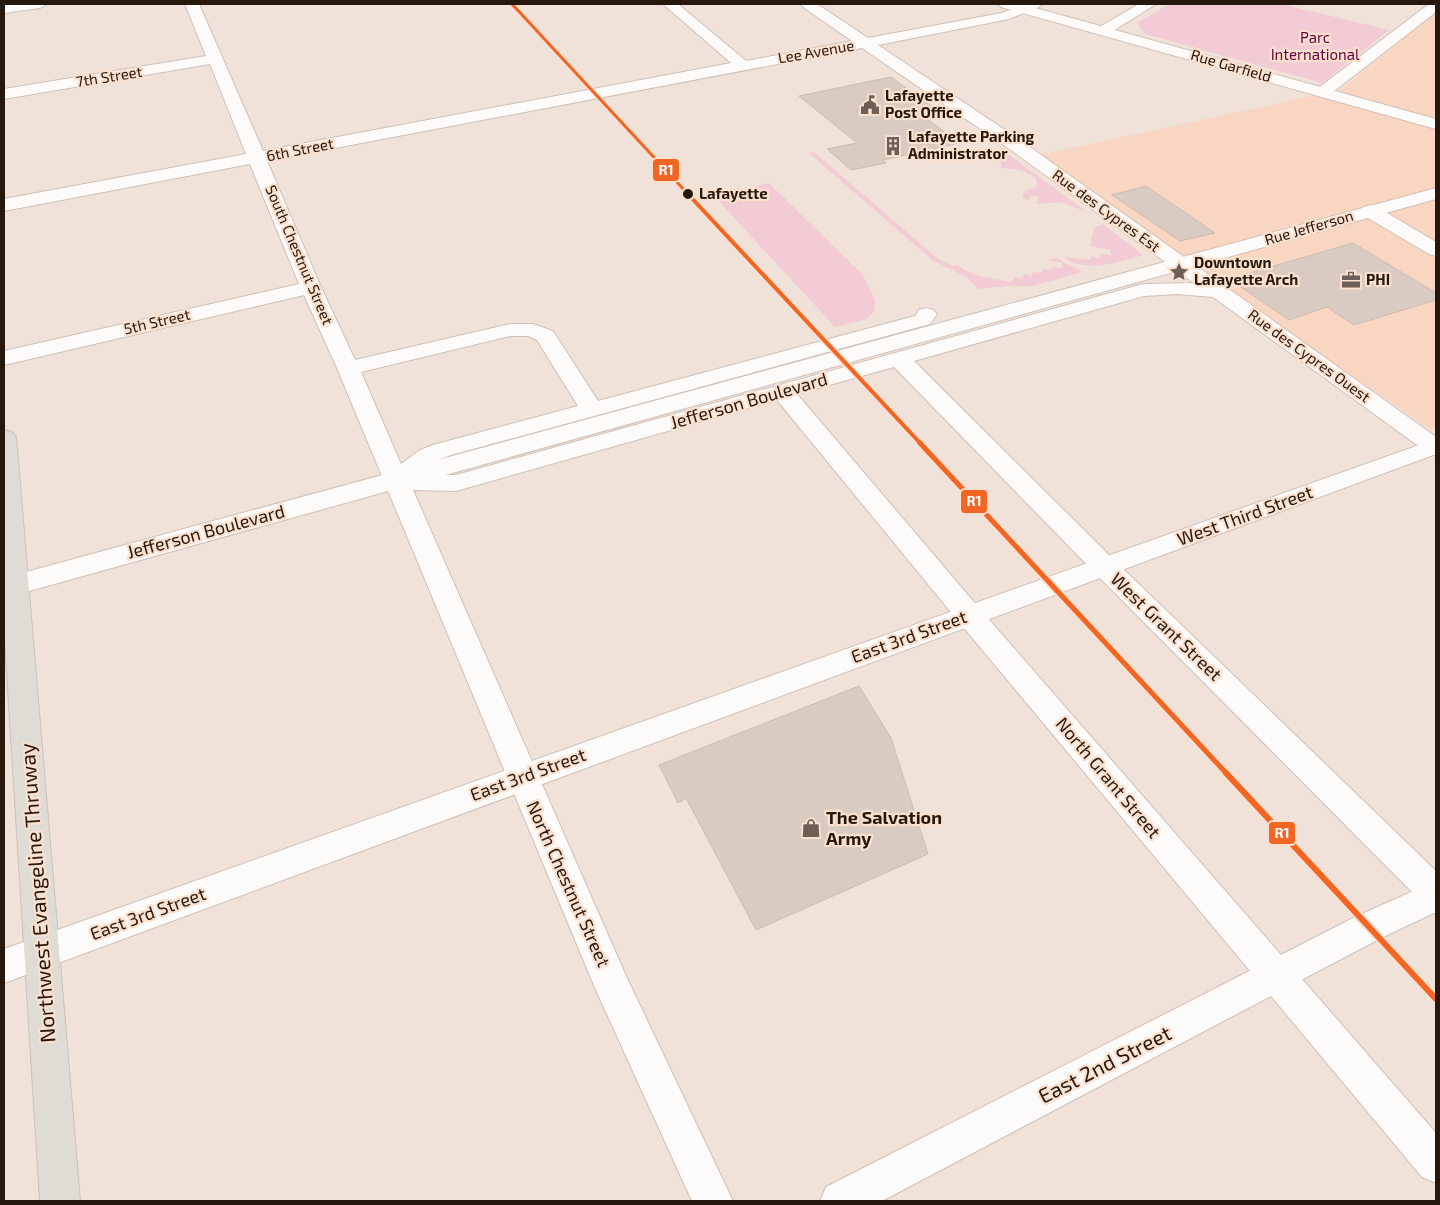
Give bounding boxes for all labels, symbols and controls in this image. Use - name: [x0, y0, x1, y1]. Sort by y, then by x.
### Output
- park label: Parc International: [1271, 28, 1360, 63]
- street label: Lee Avenue: [776, 35, 855, 67]
- street label: Rue Garfield: [1189, 45, 1274, 85]
- street label: 7th Street: [74, 62, 144, 90]
- place label: Lafayette Post Office: [885, 86, 962, 121]
- public building icon: Lafayette Post Office: [859, 94, 881, 116]
- place label: Lafayette Parking Administrator: [908, 127, 1035, 162]
- street label: 6th Street: [265, 134, 335, 164]
- building icon: Lafayette Parking Administrator: [882, 135, 904, 157]
- line badge: R1: [652, 158, 680, 182]
- text: R1: [658, 161, 674, 178]
- street label: Rue des Cypres Est: [1049, 165, 1164, 255]
- street label: South Chestnut Street: [262, 182, 338, 327]
- place label: Lafayette: [699, 184, 768, 203]
- marker: Lafayette: [681, 187, 695, 201]
- street label: Rue Jefferson: [1262, 206, 1355, 248]
- place label: Downtown Lafayette Arch: [1194, 253, 1298, 289]
- place icon: Downtown Lafayette Arch: [1168, 261, 1190, 283]
- office icon: PHI: [1340, 269, 1362, 291]
- place label: PHI: [1366, 270, 1390, 288]
- street label: 5th Street: [122, 305, 192, 337]
- street label: Rue des Cypres Ouest: [1245, 305, 1374, 406]
- street label: Jefferson Boulevard: [668, 367, 830, 433]
- street label: West Third Street: [1174, 480, 1316, 550]
- line badge: R1: [960, 489, 988, 514]
- text: R1: [966, 492, 982, 509]
- street label: Jefferson Boulevard: [124, 499, 287, 563]
- street label: West Grant Street: [1106, 568, 1227, 685]
- street label: East 3rd Street: [848, 605, 970, 667]
- street label: North Grant Street: [1052, 712, 1166, 842]
- street label: Northwest Evangeline Thruway: [14, 742, 59, 1044]
- street label: East 3rd Street: [467, 743, 589, 805]
- street label: North Chestnut Street: [522, 797, 616, 970]
- place label: The Salvation Army: [826, 806, 942, 849]
- shop icon: The Salvation Army: [800, 817, 822, 839]
- line badge: R1: [1268, 821, 1296, 845]
- text: R1: [1274, 824, 1290, 841]
- street label: East 3rd Street: [87, 882, 209, 944]
- street label: East 2nd Street: [1034, 1019, 1175, 1108]

